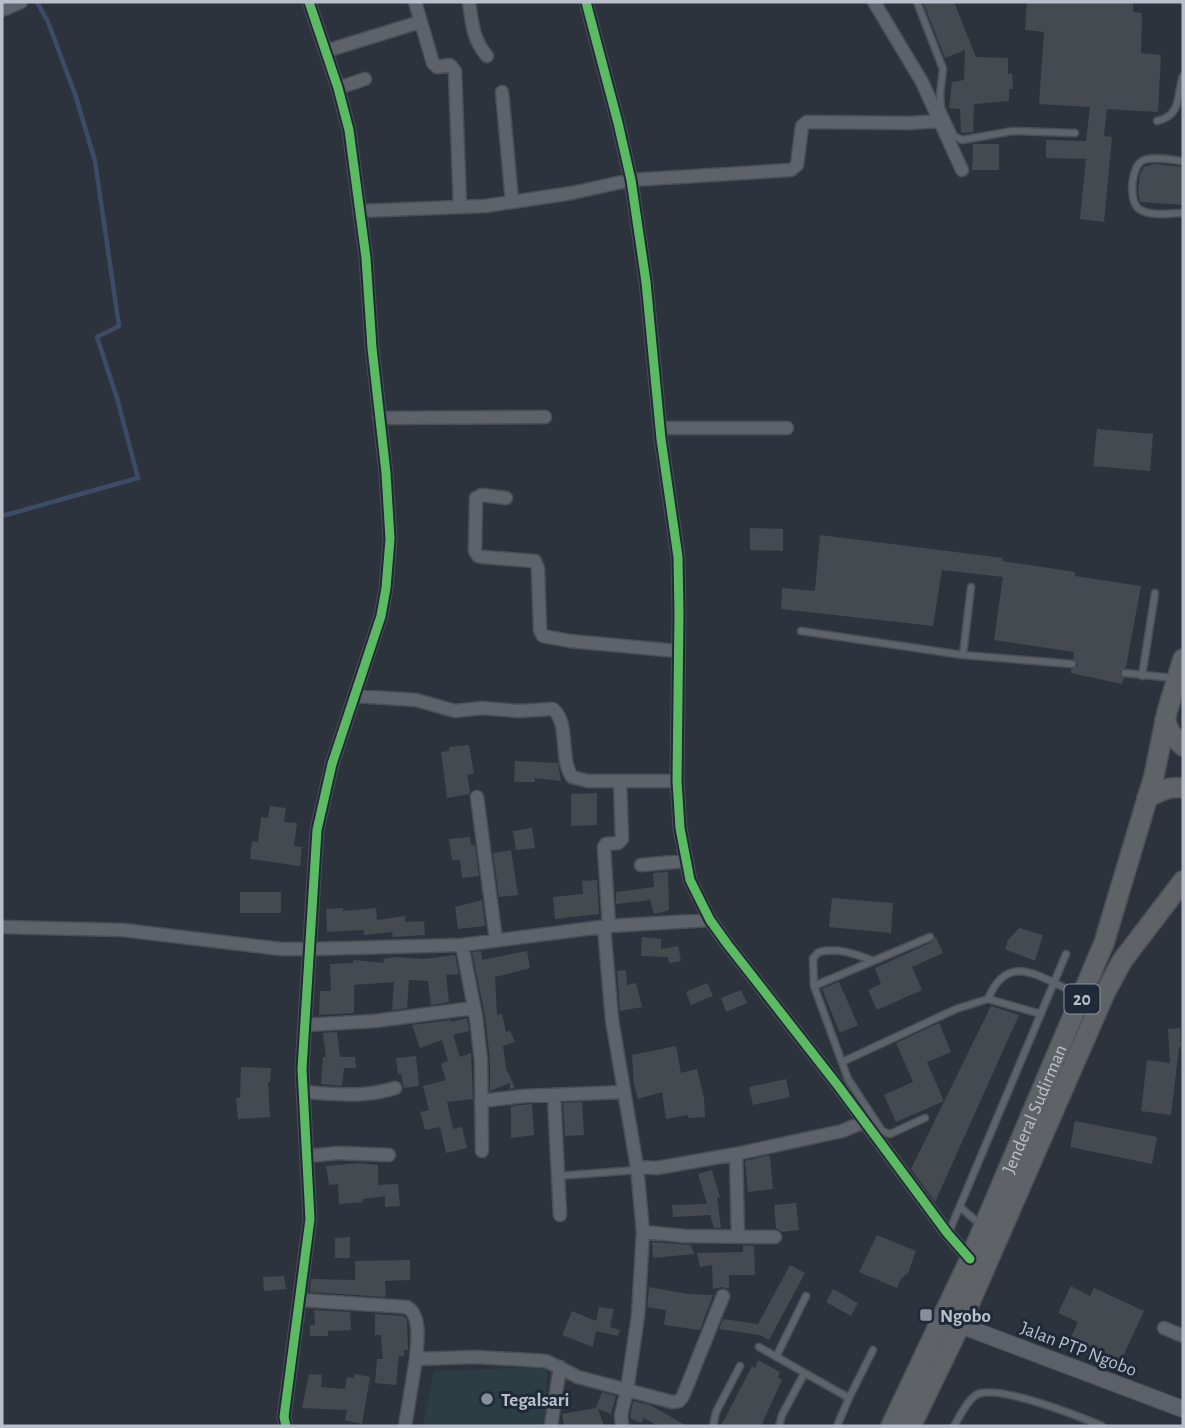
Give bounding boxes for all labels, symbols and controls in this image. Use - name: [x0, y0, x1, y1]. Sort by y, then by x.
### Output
- road number: 20: [1064, 984, 1100, 1014]
- street label: Jenderal Sudirman: [999, 1042, 1071, 1177]
- marker: Ngobo: [918, 1307, 934, 1323]
- place label: Ngobo: [940, 1307, 991, 1326]
- street label: Jalan PTP Ngobo: [1018, 1319, 1139, 1380]
- marker: Tegalsari: [479, 1391, 495, 1407]
- place label: Tegalsari: [501, 1391, 569, 1410]

